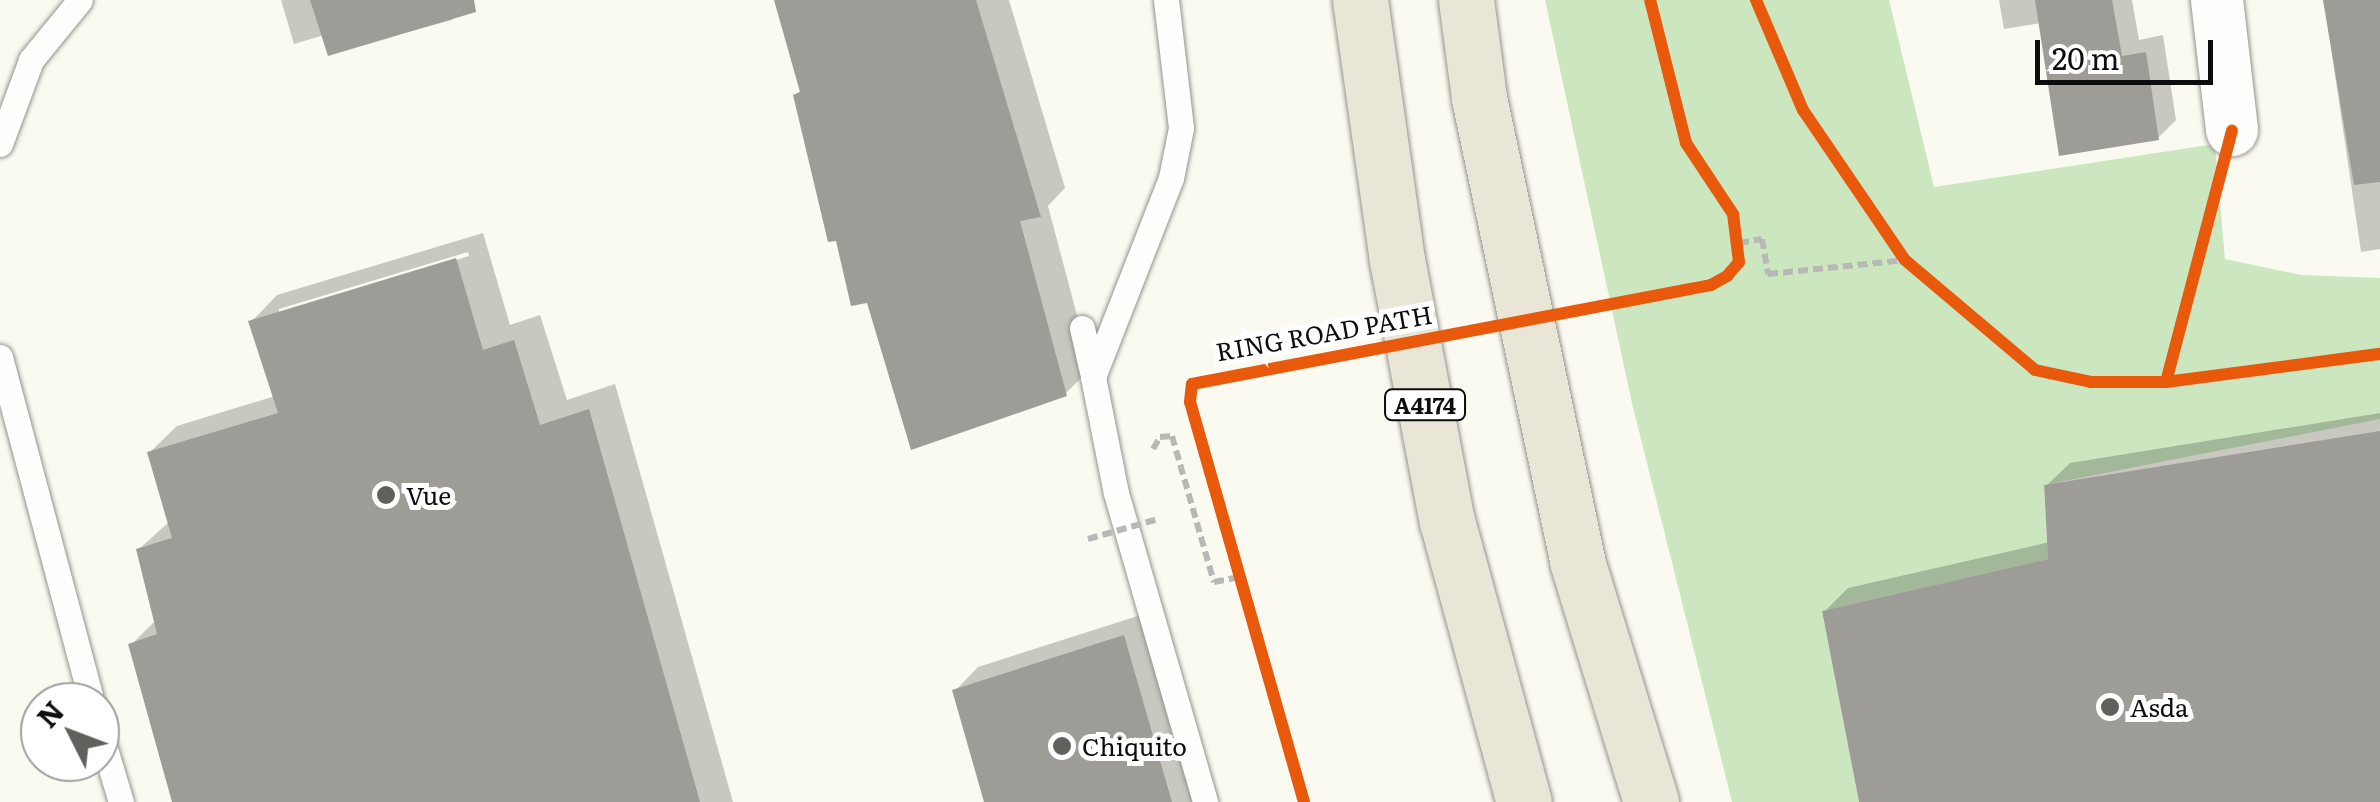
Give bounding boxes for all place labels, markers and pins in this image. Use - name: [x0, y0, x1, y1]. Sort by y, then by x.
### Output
- place label: Vue: [406, 480, 451, 510]
- marker: Vue: [375, 484, 397, 506]
- place label: Asda: [2130, 692, 2188, 722]
- marker: Asda: [2099, 696, 2121, 718]
- place label: Chiquito: [1082, 731, 1187, 761]
- marker: Chiquito: [1051, 735, 1073, 757]

